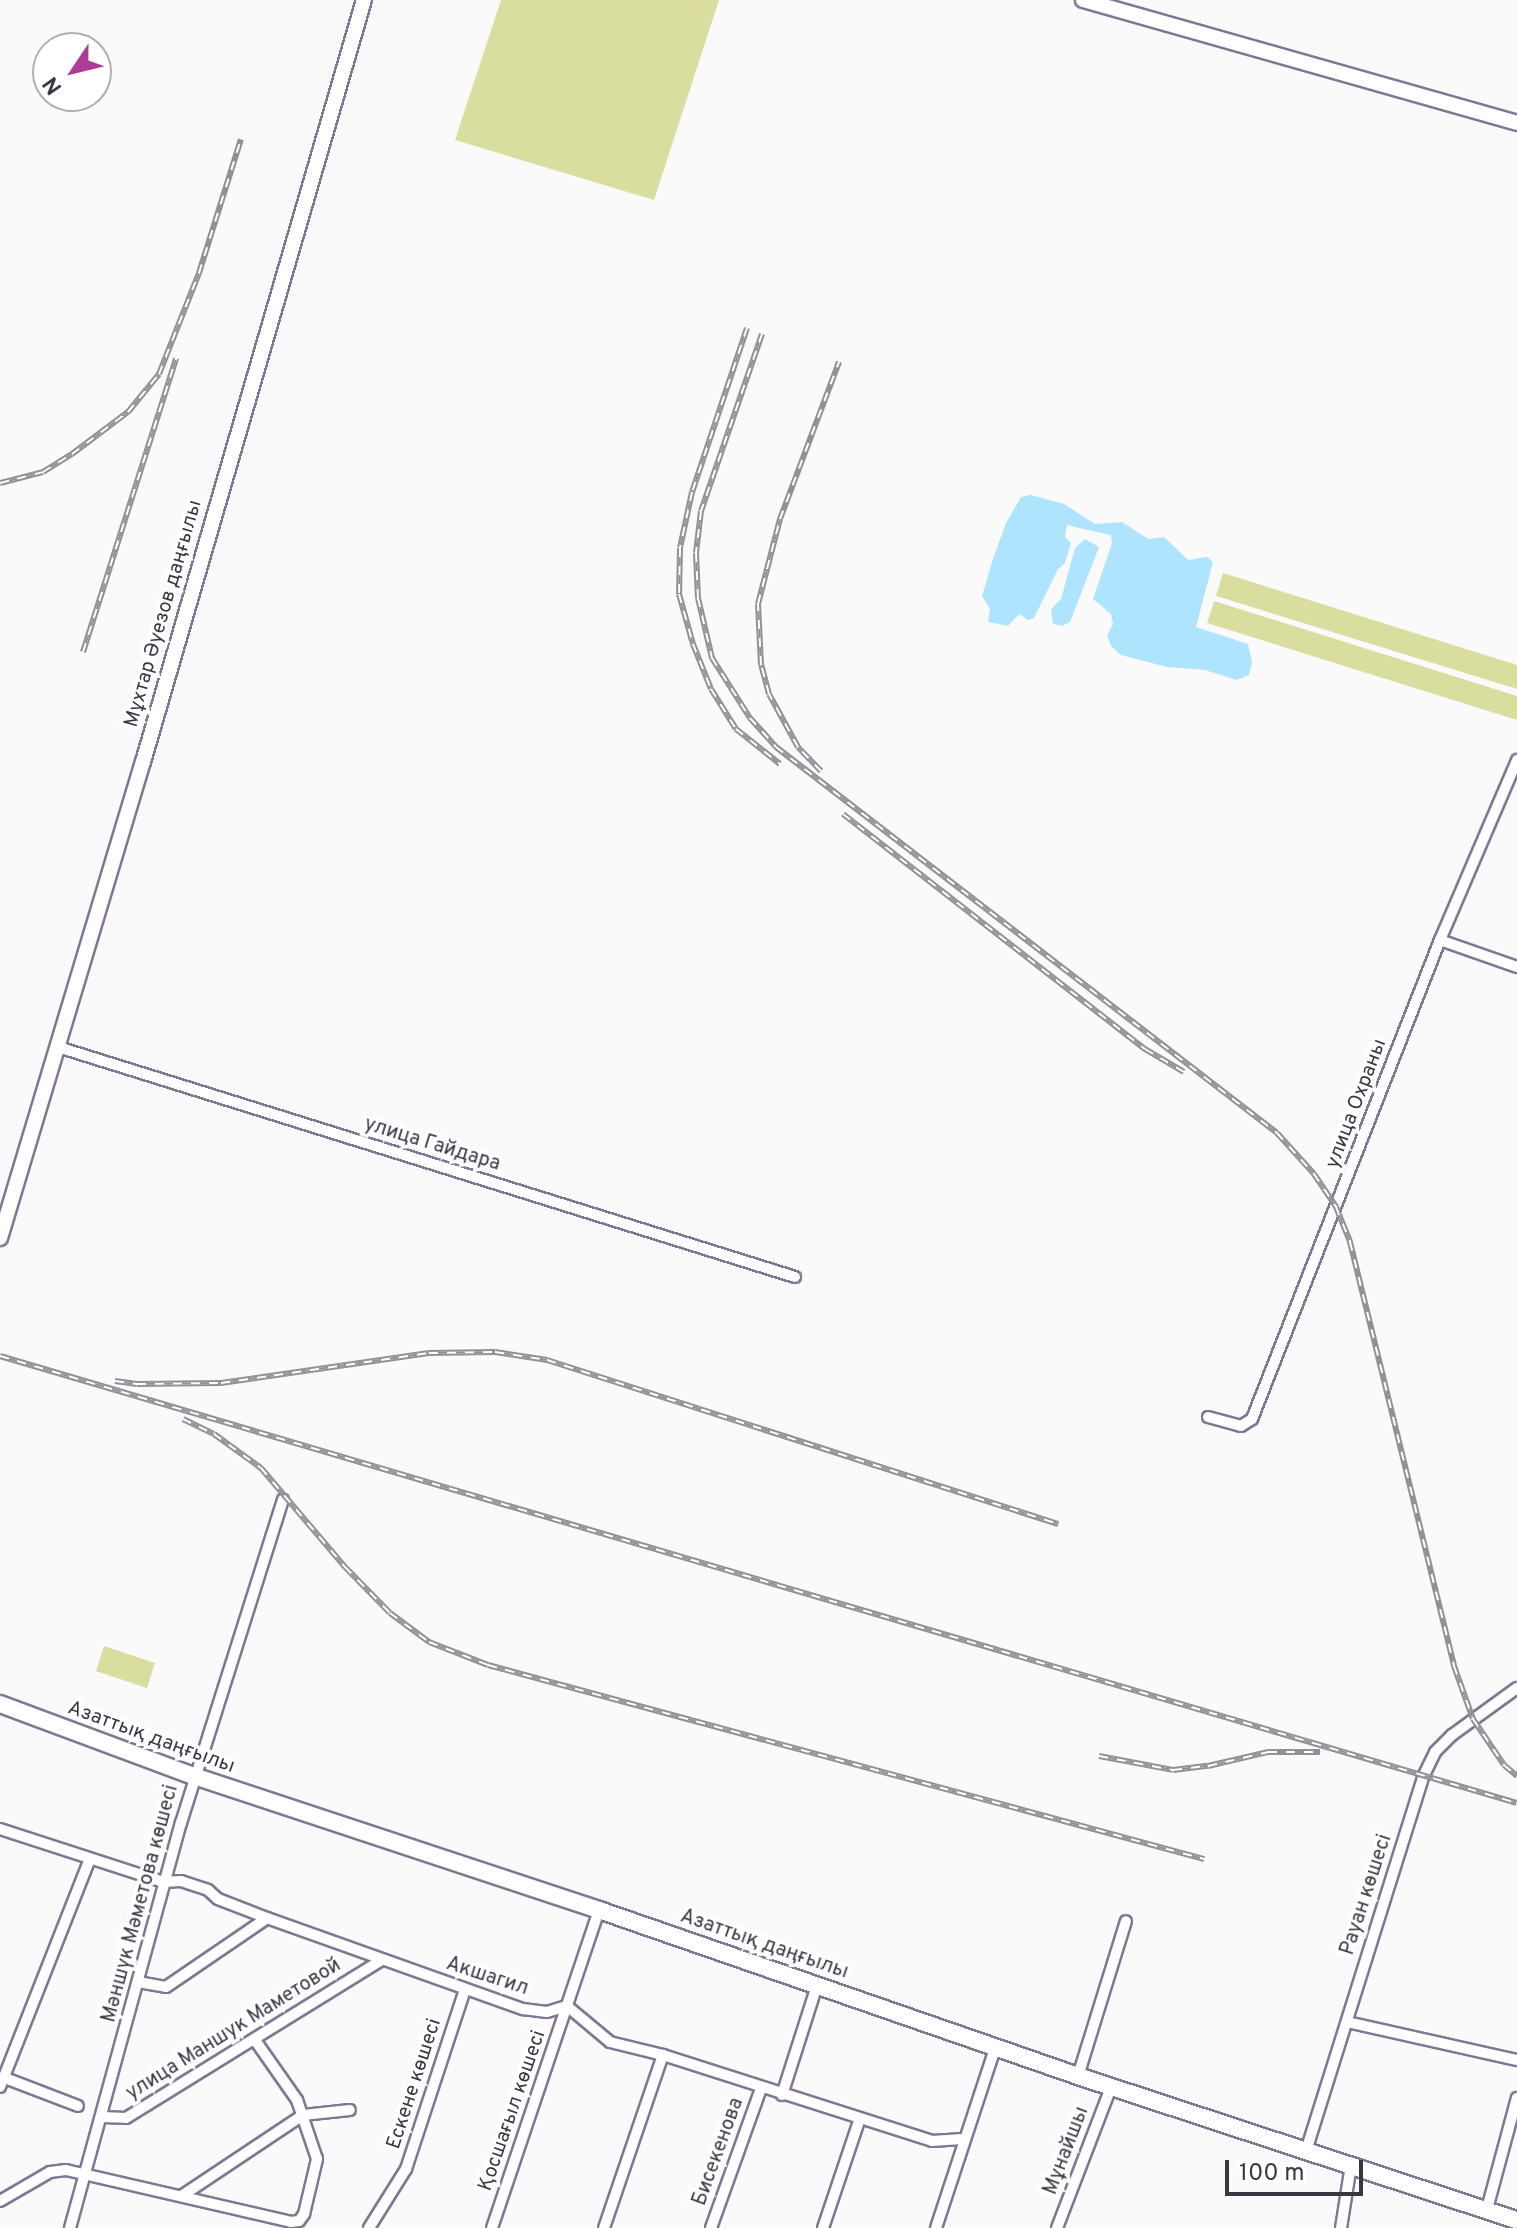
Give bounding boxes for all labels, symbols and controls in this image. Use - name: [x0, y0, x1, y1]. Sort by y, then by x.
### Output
- north arrow: [32, 32, 112, 112]
- text: N: [38, 71, 69, 99]
- street label: Мұхтар Әуезов даңғылы: [120, 498, 208, 730]
- street label: улица Охраны: [1321, 1036, 1393, 1172]
- street label: улица Гайдара: [361, 1113, 503, 1177]
- street label: Азаттық даңғылы: [64, 1697, 238, 1779]
- street label: Мәншүк Мәметова көшесі: [98, 1783, 184, 2025]
- street label: Рауан көшесі: [1336, 1832, 1398, 1958]
- street label: Азаттық даңғылы: [677, 1905, 851, 1985]
- street label: Акшагил: [443, 1952, 531, 2002]
- street label: улица Маншук Маметовой: [122, 1954, 346, 2106]
- street label: Ескене көшесі: [383, 2016, 447, 2152]
- street label: Қосшағыл көшесі: [474, 2027, 552, 2195]
- street label: Бисекенова: [688, 2095, 750, 2209]
- street label: Мұнайшы: [1039, 2103, 1095, 2199]
- scale bar: [1229, 2144, 1367, 2194]
- text: 100 m: [1239, 2159, 1305, 2189]

